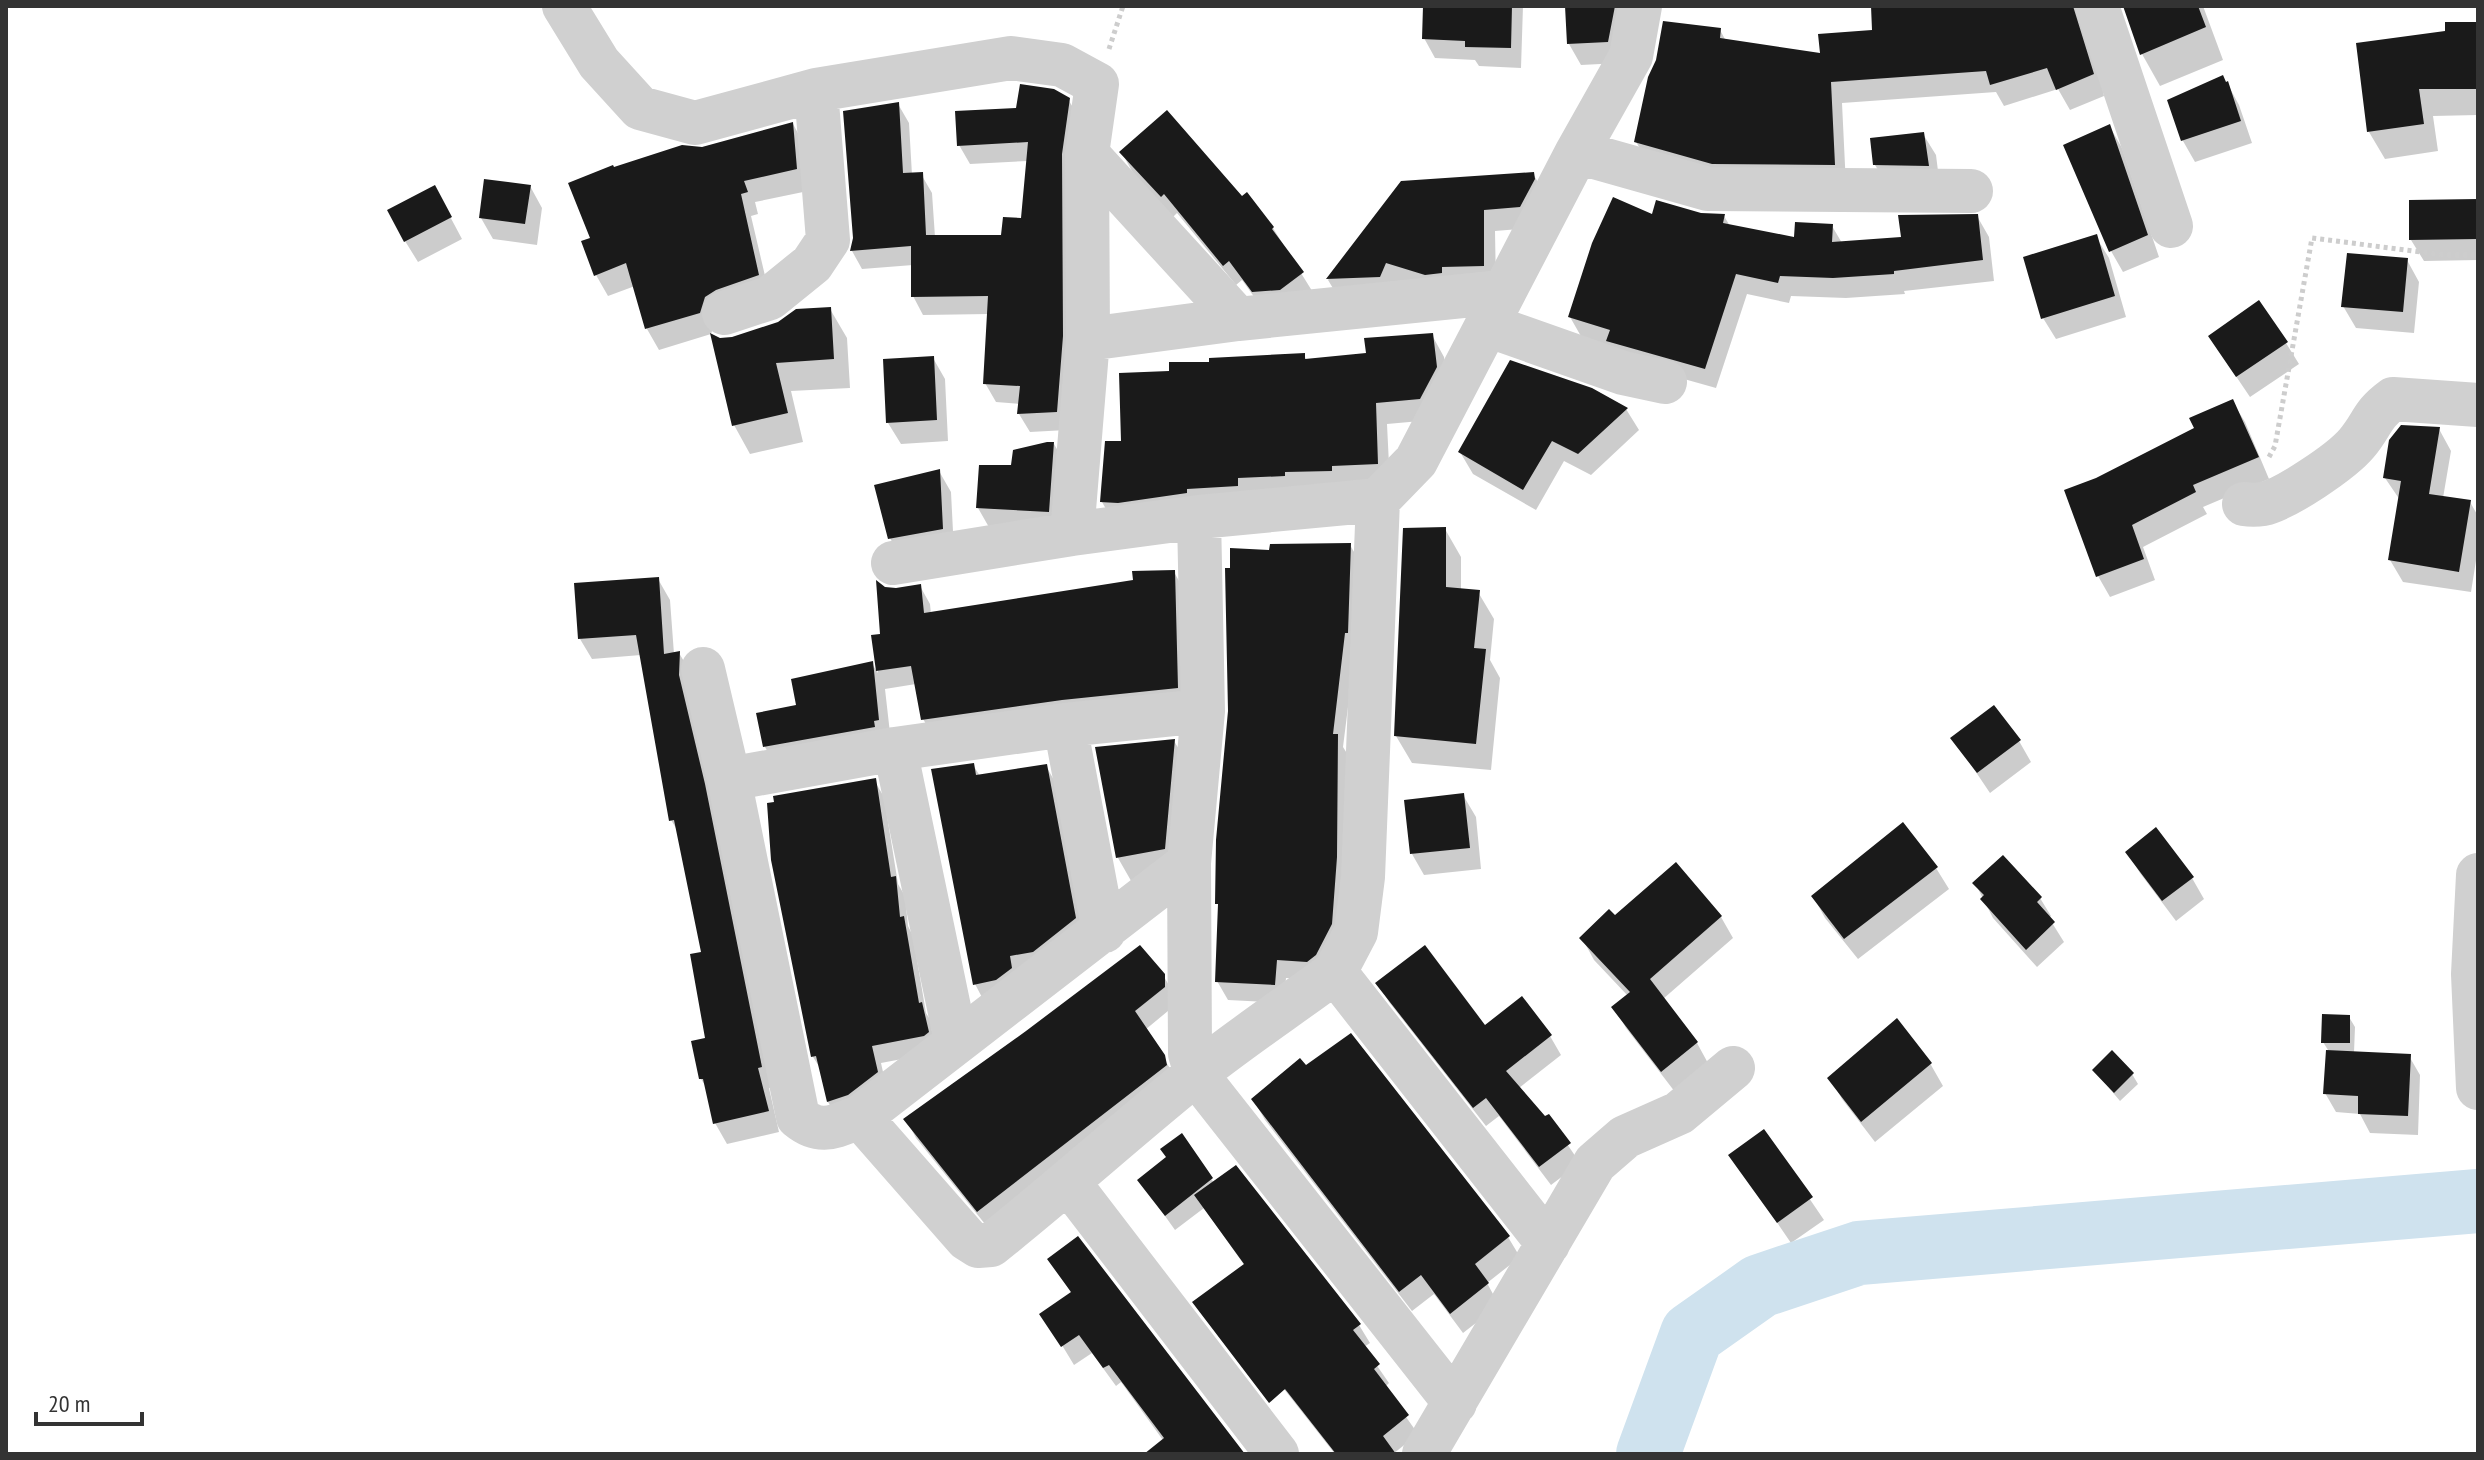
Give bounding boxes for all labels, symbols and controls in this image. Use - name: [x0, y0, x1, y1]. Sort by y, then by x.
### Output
- scale bar: [36, 1376, 142, 1426]
- text: 20 m: [48, 1388, 90, 1419]

